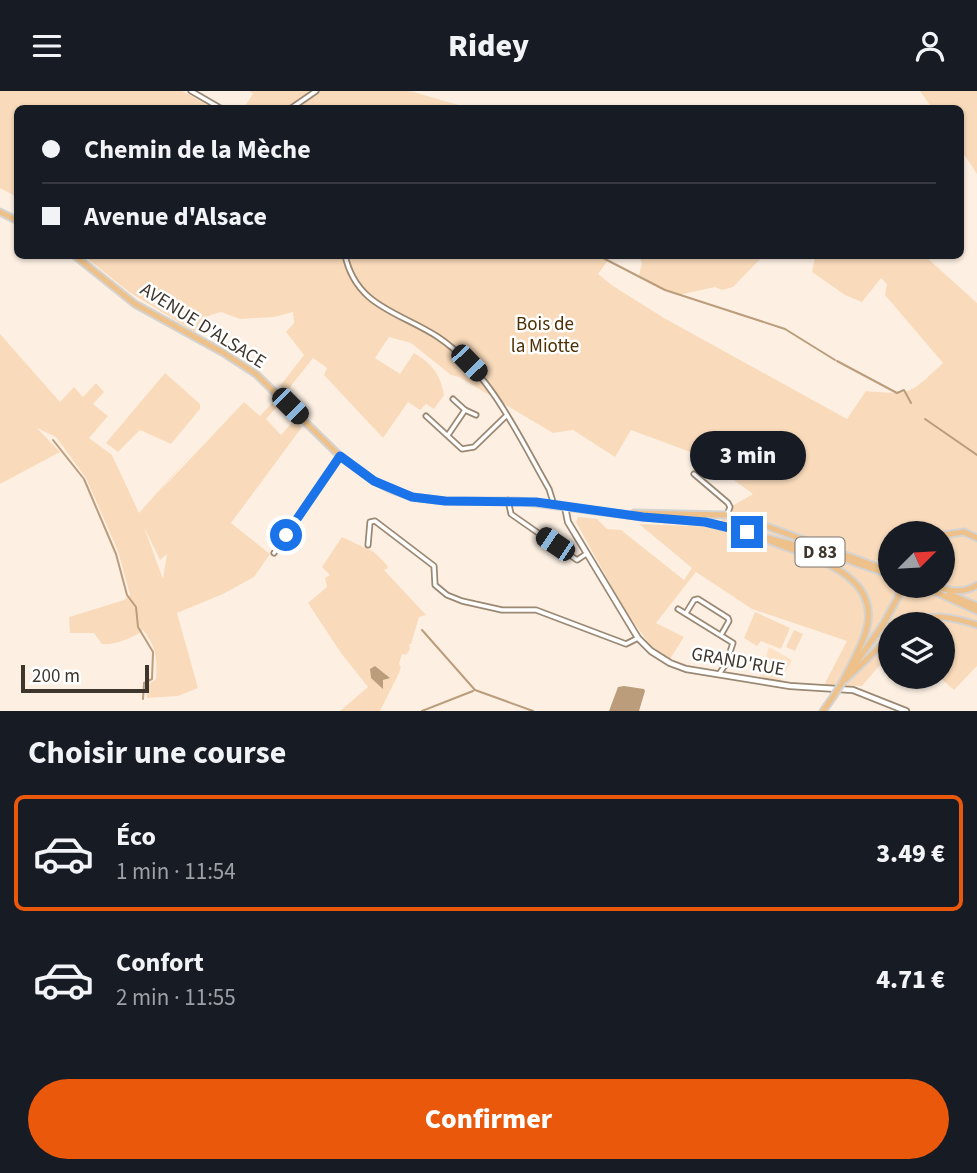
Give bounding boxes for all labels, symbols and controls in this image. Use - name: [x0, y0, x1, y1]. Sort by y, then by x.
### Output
- text: Ridey: [448, 23, 529, 69]
- icon: menu: [28, 27, 66, 65]
- icon: person: [911, 27, 949, 65]
- text: Chemin de la Mèche: [84, 131, 311, 168]
- text: Avenue d'Alsace: [84, 198, 267, 235]
- street label: AVENUE D'ALSACE: [135, 276, 271, 376]
- park label: Bois de la Miotte: [511, 311, 579, 360]
- car: [447, 341, 492, 385]
- car: [268, 384, 313, 428]
- callout: 3 min: [689, 431, 805, 479]
- text: 3 min: [720, 439, 776, 472]
- route end: [731, 516, 763, 548]
- route start: [270, 519, 302, 551]
- north arrow: [878, 521, 956, 599]
- map controls: [878, 521, 955, 689]
- car: [532, 524, 579, 564]
- road number: D 83: [796, 538, 844, 567]
- button: layers: [878, 612, 955, 689]
- street label: GRAND'RUE: [689, 640, 787, 684]
- scale bar: [21, 662, 149, 694]
- text: 200 m: [32, 663, 80, 690]
- text: Choisir une course: [28, 730, 286, 776]
- text: Éco: [116, 818, 156, 855]
- icon: car: [32, 822, 95, 885]
- text: 3.49 €: [876, 835, 945, 872]
- text: 1 min · 11:54: [116, 855, 236, 888]
- text: Confort: [116, 944, 204, 981]
- icon: car: [32, 948, 95, 1011]
- text: 4.71 €: [876, 961, 945, 998]
- text: 2 min · 11:55: [116, 981, 236, 1014]
- button: Confirmer: [28, 1079, 949, 1159]

